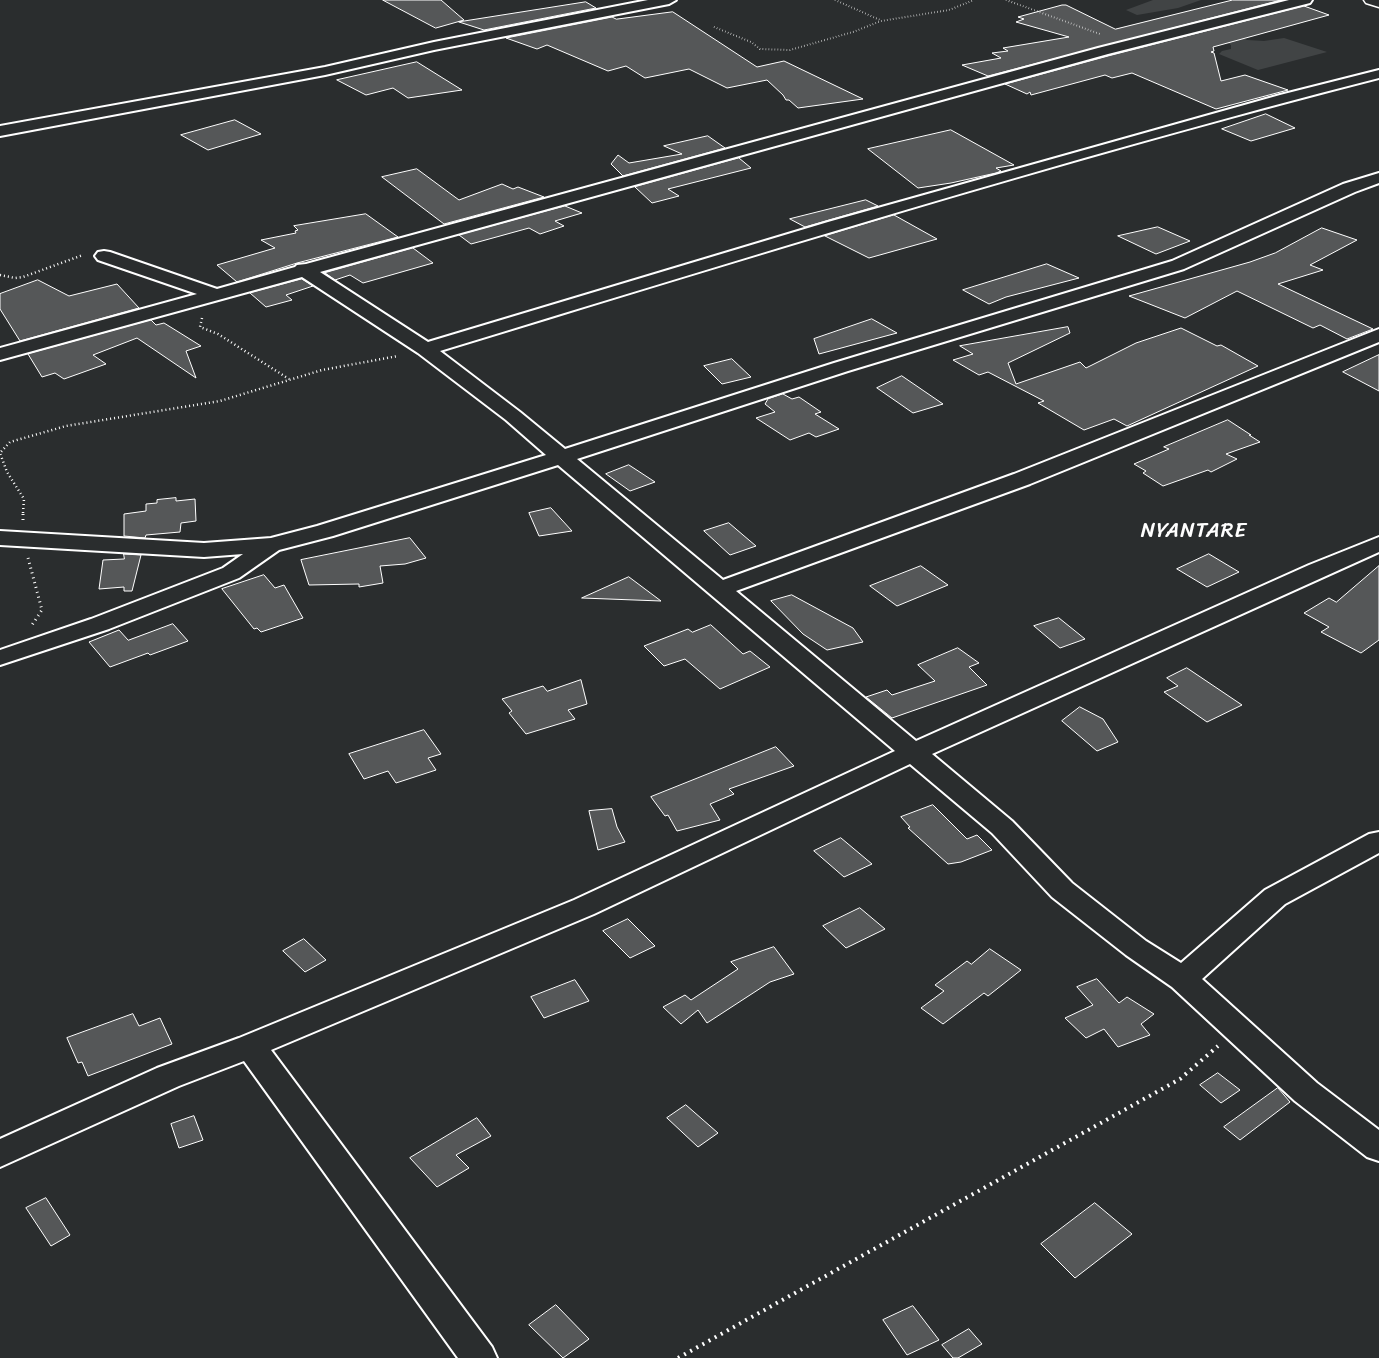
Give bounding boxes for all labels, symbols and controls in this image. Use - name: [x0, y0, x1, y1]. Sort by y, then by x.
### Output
- district label: NYANTARE: [1140, 519, 1248, 545]

